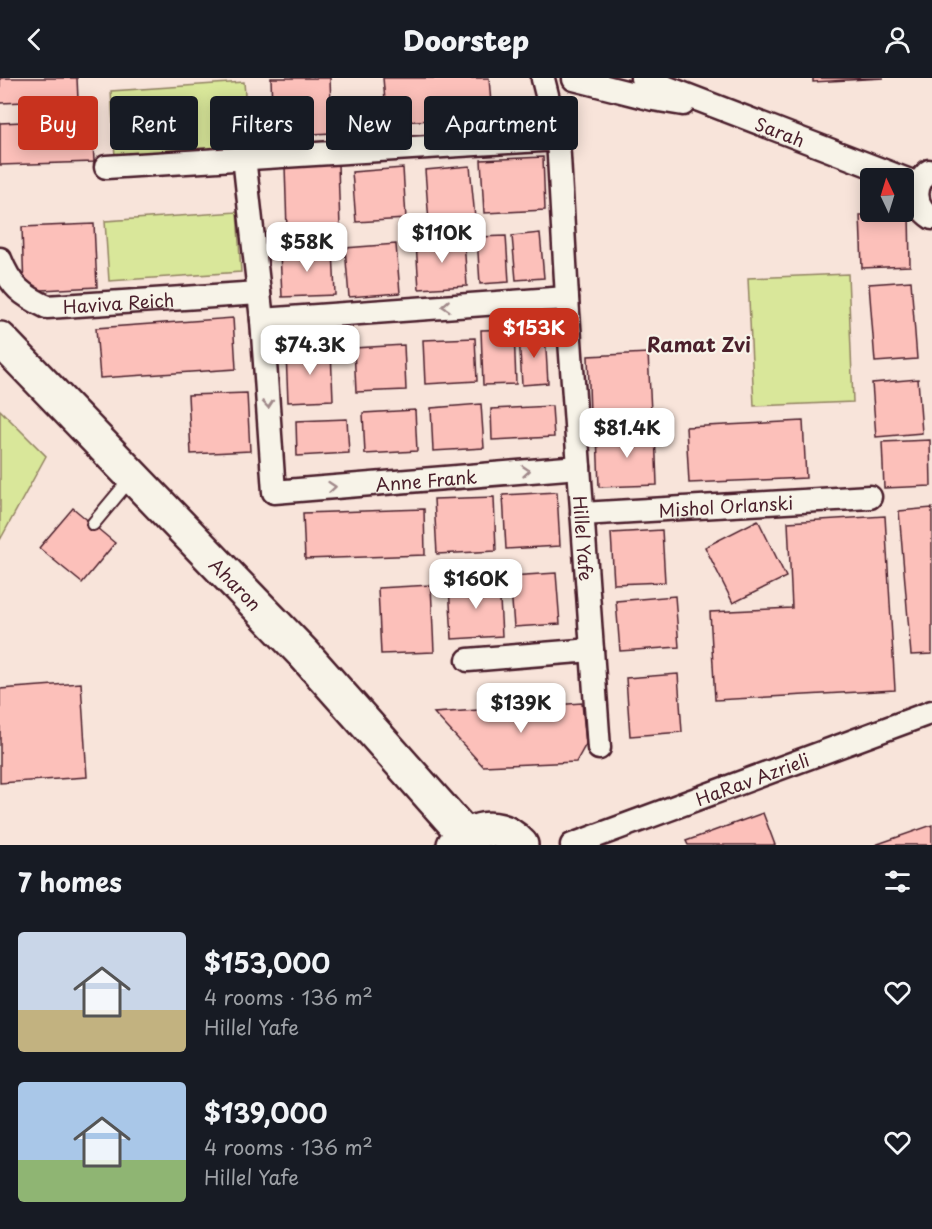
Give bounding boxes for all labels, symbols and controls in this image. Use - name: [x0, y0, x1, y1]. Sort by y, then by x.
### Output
- text: Doorstep: [403, 19, 529, 60]
- icon: back: [18, 23, 51, 56]
- icon: person: [881, 23, 914, 56]
- chip: Buy: [18, 96, 98, 150]
- chip: Rent: [110, 96, 198, 150]
- chip: Filters: [210, 96, 314, 150]
- chip: New: [326, 96, 412, 150]
- chip: Apartment: [424, 96, 578, 150]
- street label: Sarah: [751, 109, 809, 153]
- north arrow: [860, 168, 914, 222]
- map controls: [860, 168, 914, 222]
- pin: $110K: [400, 213, 484, 264]
- text: $110K: [412, 217, 472, 247]
- pin: $58K: [271, 222, 343, 273]
- text: $58K: [280, 226, 334, 256]
- street label: Haviva Reich: [62, 285, 175, 319]
- one-way arrow: [441, 300, 450, 313]
- pin: $153K: [492, 308, 576, 359]
- text: $153K: [503, 312, 565, 342]
- pin: $74.3K: [261, 325, 359, 376]
- text: $74.3K: [275, 329, 345, 359]
- district label: Ramat Zvi: [647, 329, 751, 359]
- one-way arrow: [261, 399, 274, 408]
- pin: $81.4K: [578, 408, 676, 459]
- text: $81.4K: [593, 412, 661, 442]
- street label: Anne Frank: [374, 462, 478, 497]
- one-way arrow: [522, 465, 531, 478]
- one-way arrow: [327, 481, 336, 494]
- street label: Mishol Orlanski: [658, 488, 794, 523]
- street label: Hillel Yafe: [568, 495, 601, 582]
- street label: Aharon: [204, 551, 268, 616]
- pin: $160K: [434, 559, 518, 610]
- text: $160K: [443, 563, 509, 593]
- pin: $139K: [479, 683, 563, 734]
- text: $139K: [491, 687, 551, 717]
- street label: HaRav Azrieli: [691, 745, 813, 812]
- text: 7 homes: [18, 862, 122, 901]
- icon: filters: [881, 865, 914, 898]
- text: $153,000: [204, 943, 330, 982]
- icon: home: [66, 956, 138, 1028]
- icon: heart: [881, 976, 914, 1009]
- text: 4 rooms · 136 m²: [204, 982, 373, 1012]
- text: Hillel Yafe: [204, 1012, 299, 1042]
- text: $139,000: [204, 1093, 327, 1132]
- icon: home: [66, 1106, 138, 1178]
- icon: heart: [881, 1126, 914, 1159]
- text: 4 rooms · 136 m²: [204, 1132, 373, 1162]
- text: Hillel Yafe: [204, 1162, 299, 1192]

